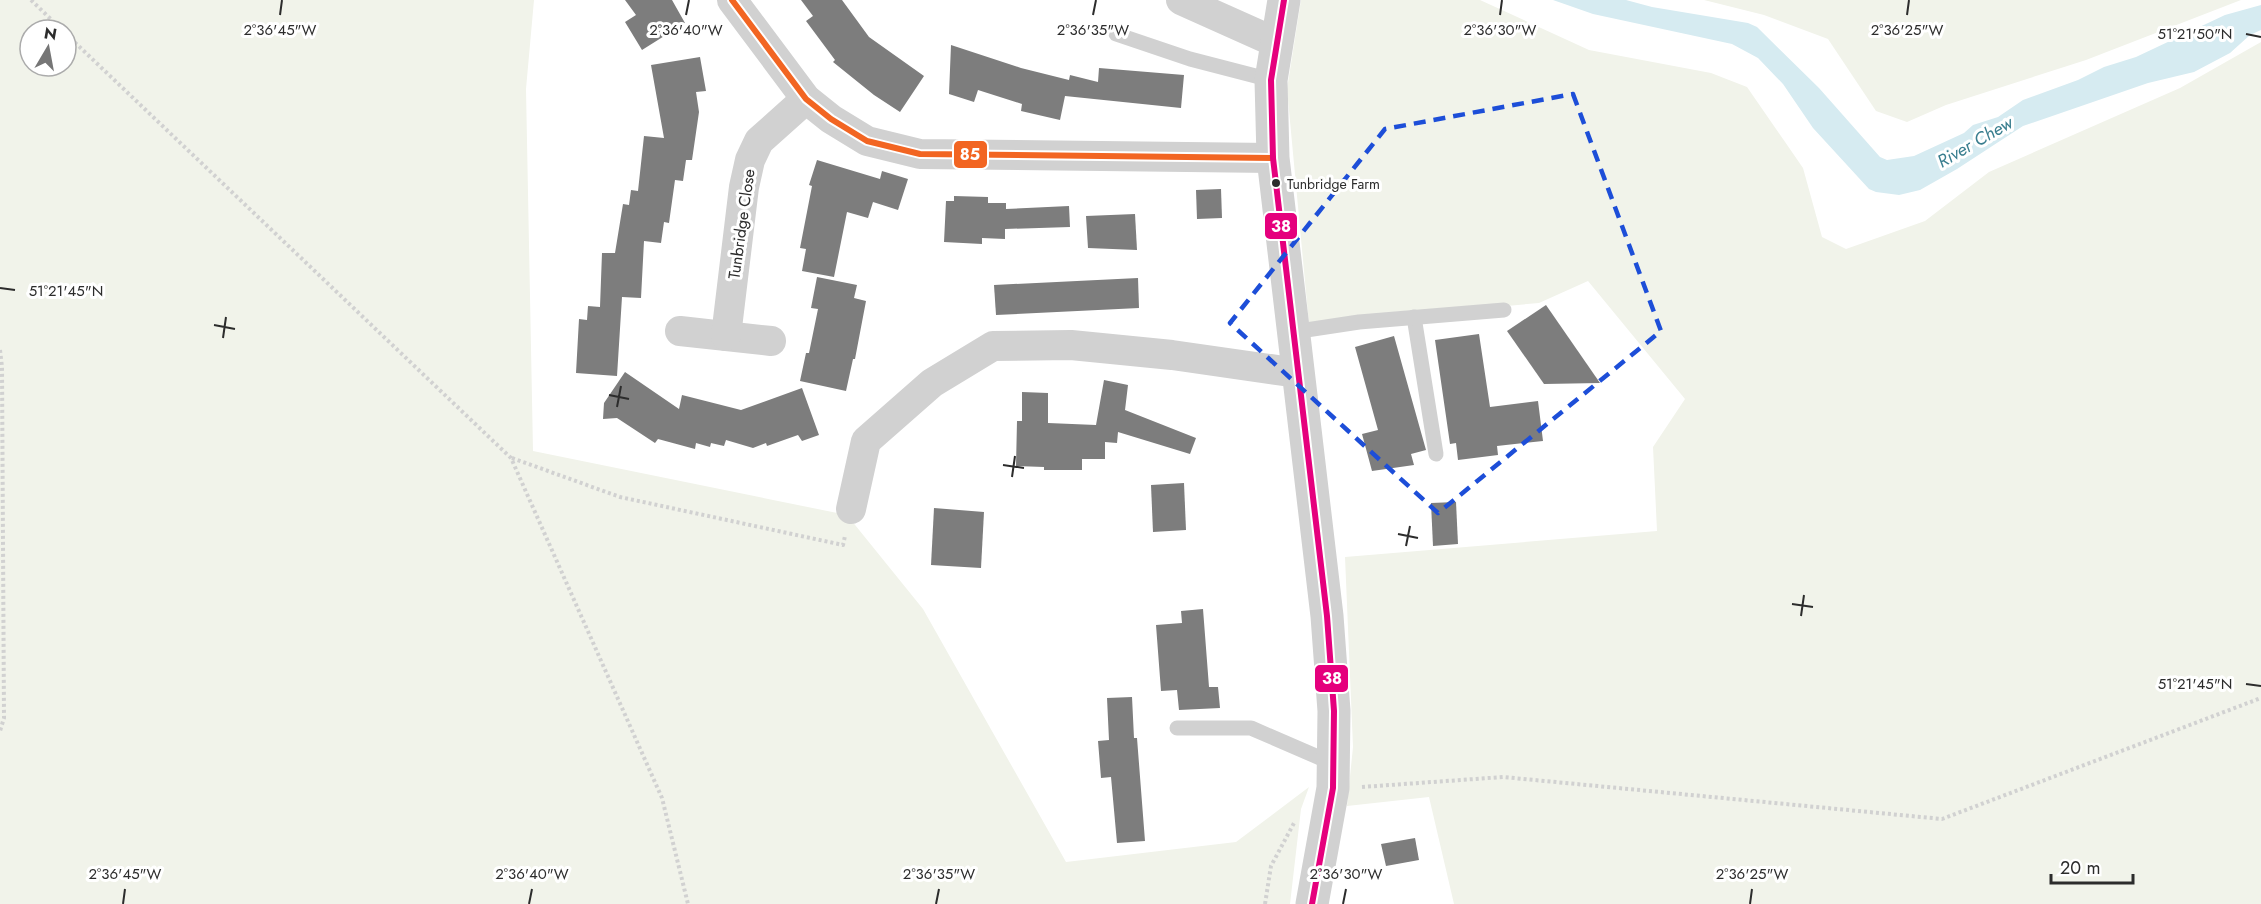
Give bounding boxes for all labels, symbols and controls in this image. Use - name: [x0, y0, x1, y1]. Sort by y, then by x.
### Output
- north arrow: [18, 18, 78, 78]
- text: 2°36'45"W: [244, 19, 317, 41]
- text: 2°36'40"W: [649, 19, 723, 41]
- text: 2°36'35"W: [1057, 19, 1129, 41]
- text: 2°36'30"W: [1464, 19, 1537, 41]
- text: 2°36'25"W: [1871, 19, 1943, 41]
- text: N: [42, 21, 59, 46]
- text: 51°21'50"N: [2157, 23, 2233, 45]
- water label: River Chew: [1932, 109, 2019, 174]
- line badge: 85: [953, 140, 988, 169]
- text: 85: [960, 143, 980, 166]
- street label: Tunbridge Close: [722, 167, 761, 281]
- place label: Tunbridge Farm: [1287, 174, 1380, 194]
- marker: Tunbridge Farm: [1270, 177, 1282, 189]
- line badge: 38: [1264, 212, 1298, 240]
- text: 38: [1271, 215, 1291, 238]
- text: 51°21'45"N: [29, 280, 103, 302]
- line badge: 38: [1314, 664, 1349, 693]
- text: 38: [1322, 667, 1342, 690]
- text: 51°21'45"N: [2158, 673, 2232, 695]
- scale bar: [2051, 847, 2134, 885]
- text: 20 m: [2060, 855, 2100, 881]
- text: 2°36'45"W: [89, 863, 162, 885]
- text: 2°36'40"W: [495, 863, 569, 885]
- text: 2°36'35"W: [903, 863, 975, 885]
- text: 2°36'30"W: [1310, 863, 1383, 885]
- text: 2°36'25"W: [1716, 863, 1788, 885]

